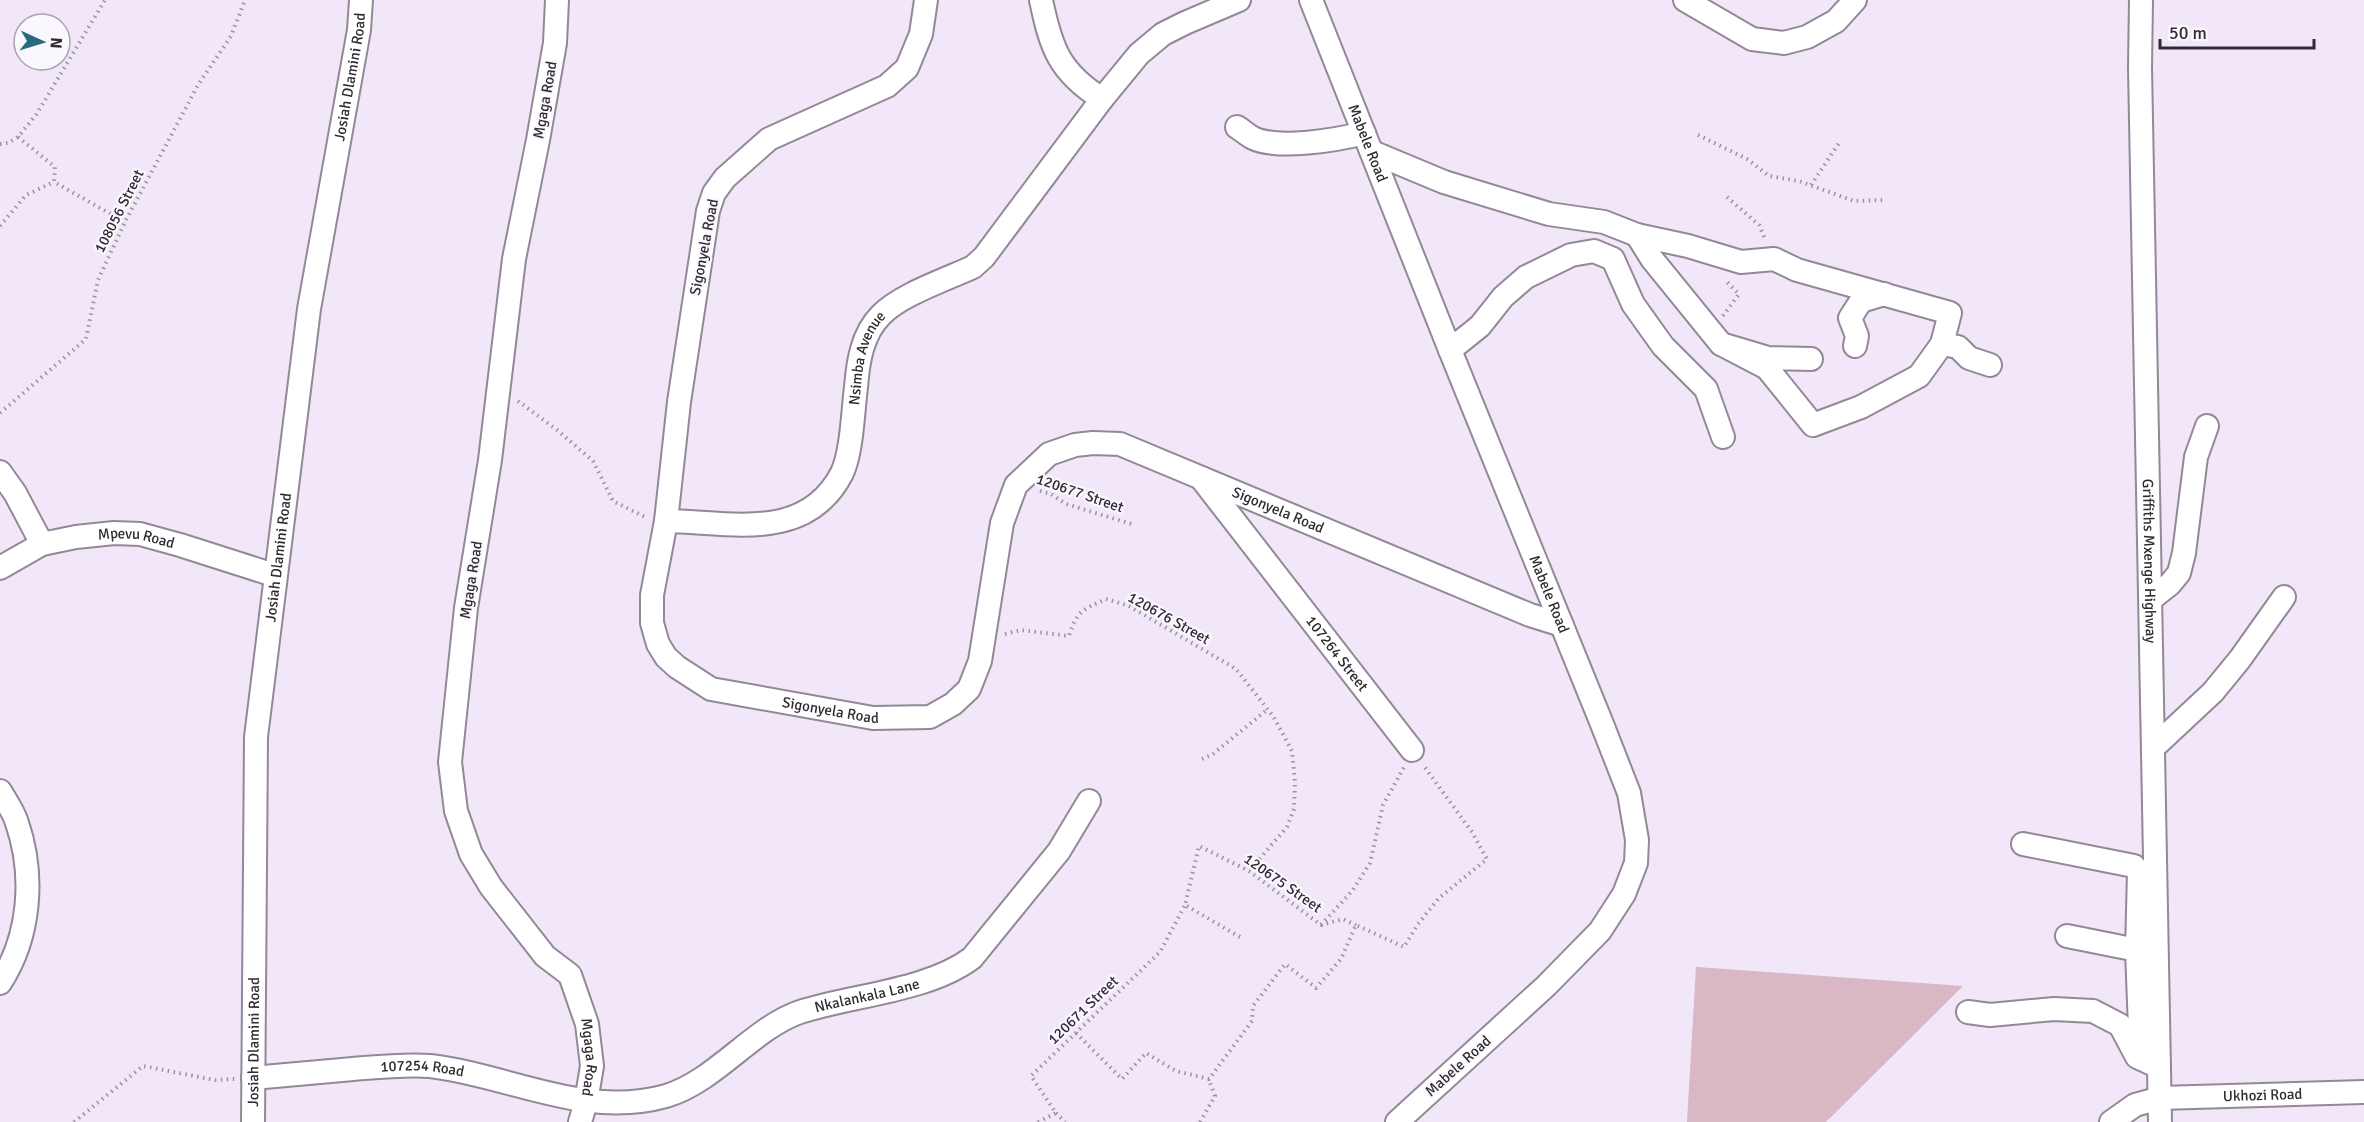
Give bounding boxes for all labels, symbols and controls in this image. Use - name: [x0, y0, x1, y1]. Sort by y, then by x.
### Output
- north arrow: [12, 12, 72, 72]
- street label: Josiah Dlamini Road: [330, 12, 369, 142]
- scale bar: [2160, 12, 2314, 50]
- text: 50 m: [2169, 22, 2207, 44]
- text: N: [46, 37, 66, 49]
- street label: Mgaga Road: [529, 60, 561, 140]
- street label: Mabele Road: [1344, 102, 1391, 185]
- street label: 108056 Street: [90, 166, 148, 256]
- street label: Sigonyela Road: [686, 197, 722, 297]
- street label: Nsimba Avenue: [845, 307, 889, 406]
- street label: 120677 Street: [1034, 470, 1126, 516]
- street label: Griffiths Mxenge Highway: [2139, 479, 2160, 643]
- street label: Sigonyela Road: [1230, 483, 1327, 537]
- street label: Josiah Dlamini Road: [261, 492, 295, 623]
- street label: Mpevu Road: [97, 524, 177, 552]
- street label: Mgaga Road: [456, 540, 486, 620]
- street label: Mabele Road: [1525, 552, 1573, 636]
- street label: 120676 Street: [1125, 588, 1213, 648]
- street label: 107264 Street: [1302, 612, 1372, 695]
- street label: Sigonyela Road: [781, 693, 879, 727]
- street label: 120675 Street: [1241, 850, 1325, 916]
- street label: 120671 Street: [1044, 972, 1122, 1048]
- street label: Nkalankala Lane: [812, 974, 922, 1016]
- street label: Josiah Dlamini Road: [244, 977, 263, 1107]
- street label: Mgaga Road: [577, 1017, 601, 1098]
- street label: Mabele Road: [1421, 1032, 1495, 1100]
- street label: 107254 Road: [380, 1056, 466, 1081]
- street label: Ukhozi Road: [2223, 1085, 2303, 1105]

